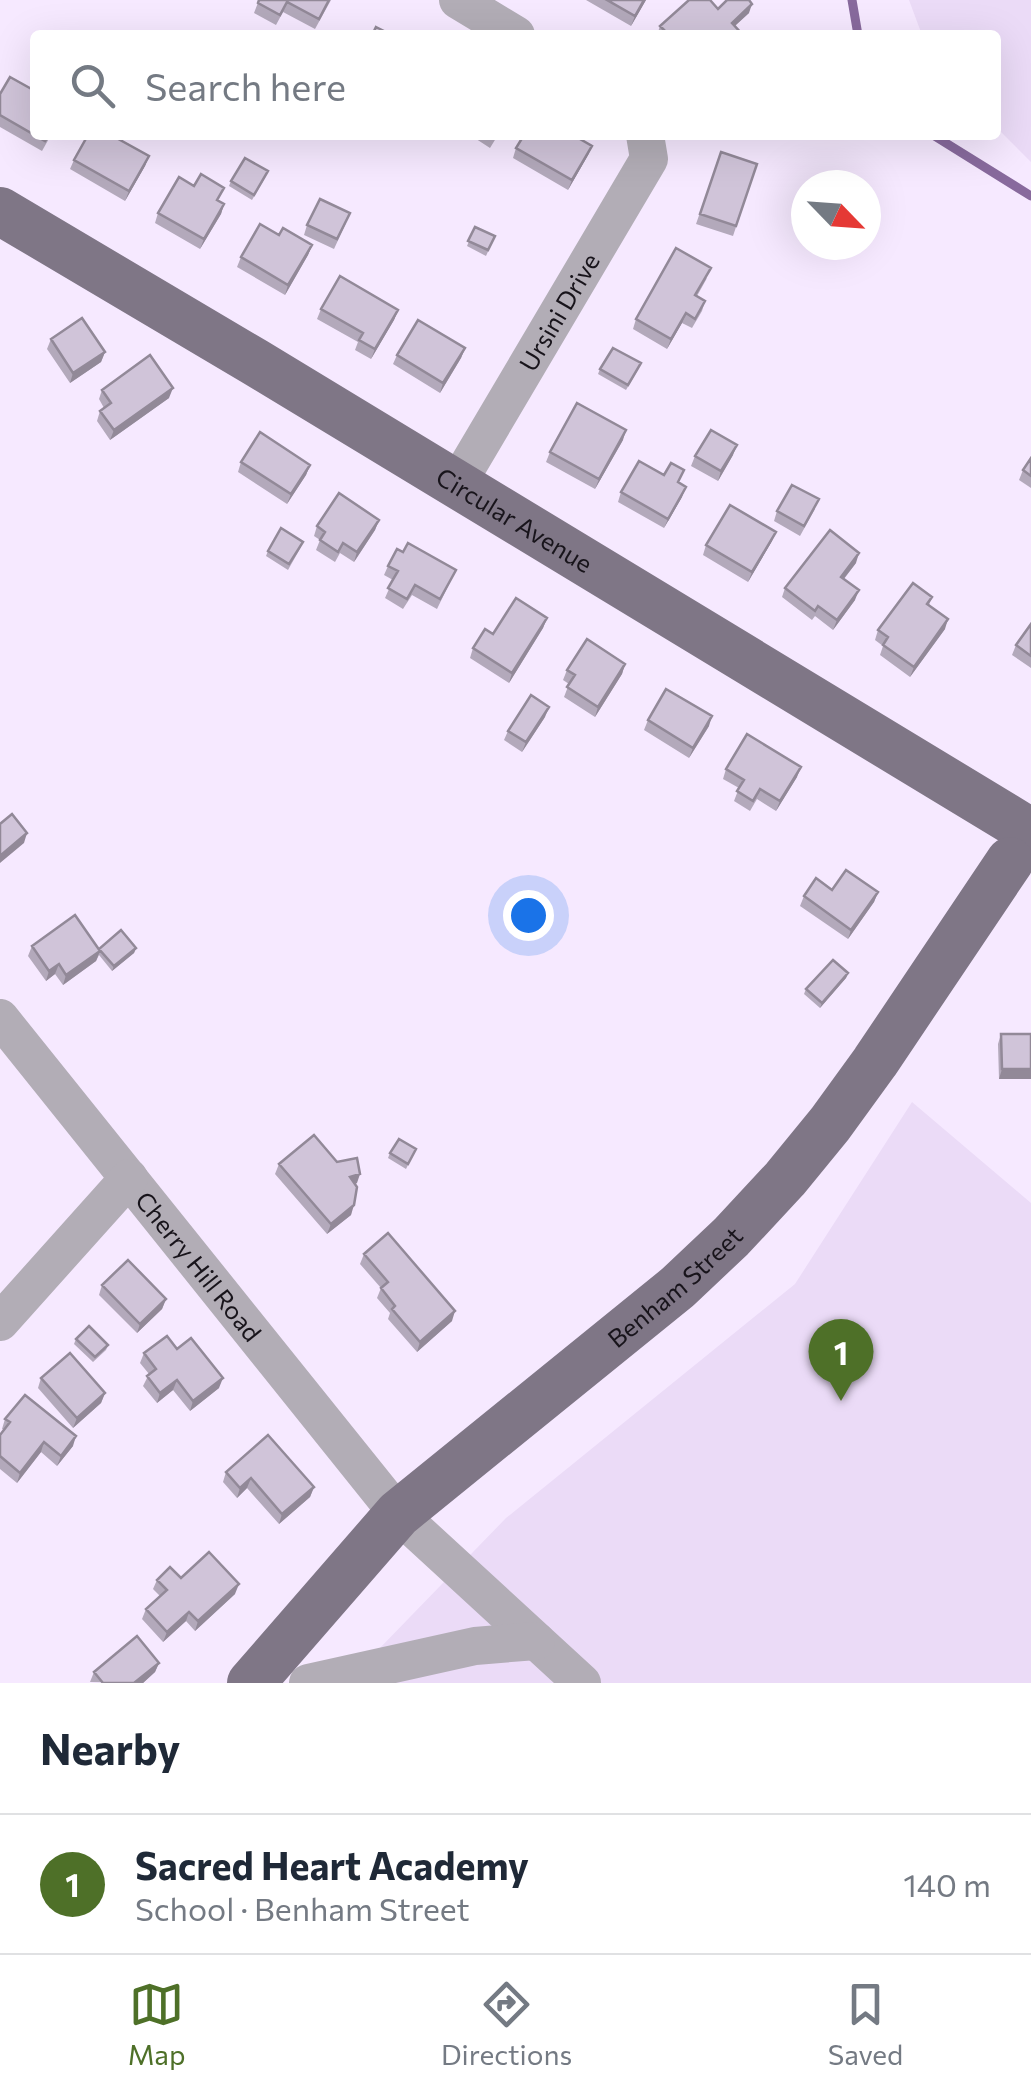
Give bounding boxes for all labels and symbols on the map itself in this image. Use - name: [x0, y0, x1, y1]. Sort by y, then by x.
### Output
- north arrow: [791, 170, 881, 260]
- street label: Ursini Drive: [512, 247, 605, 376]
- street label: Circular Avenue: [431, 461, 598, 578]
- your location: [503, 890, 554, 941]
- street label: Cherry Hill Road: [130, 1185, 268, 1347]
- street label: Benham Street: [601, 1220, 748, 1353]
- pin: 1: [808, 1318, 874, 1401]

